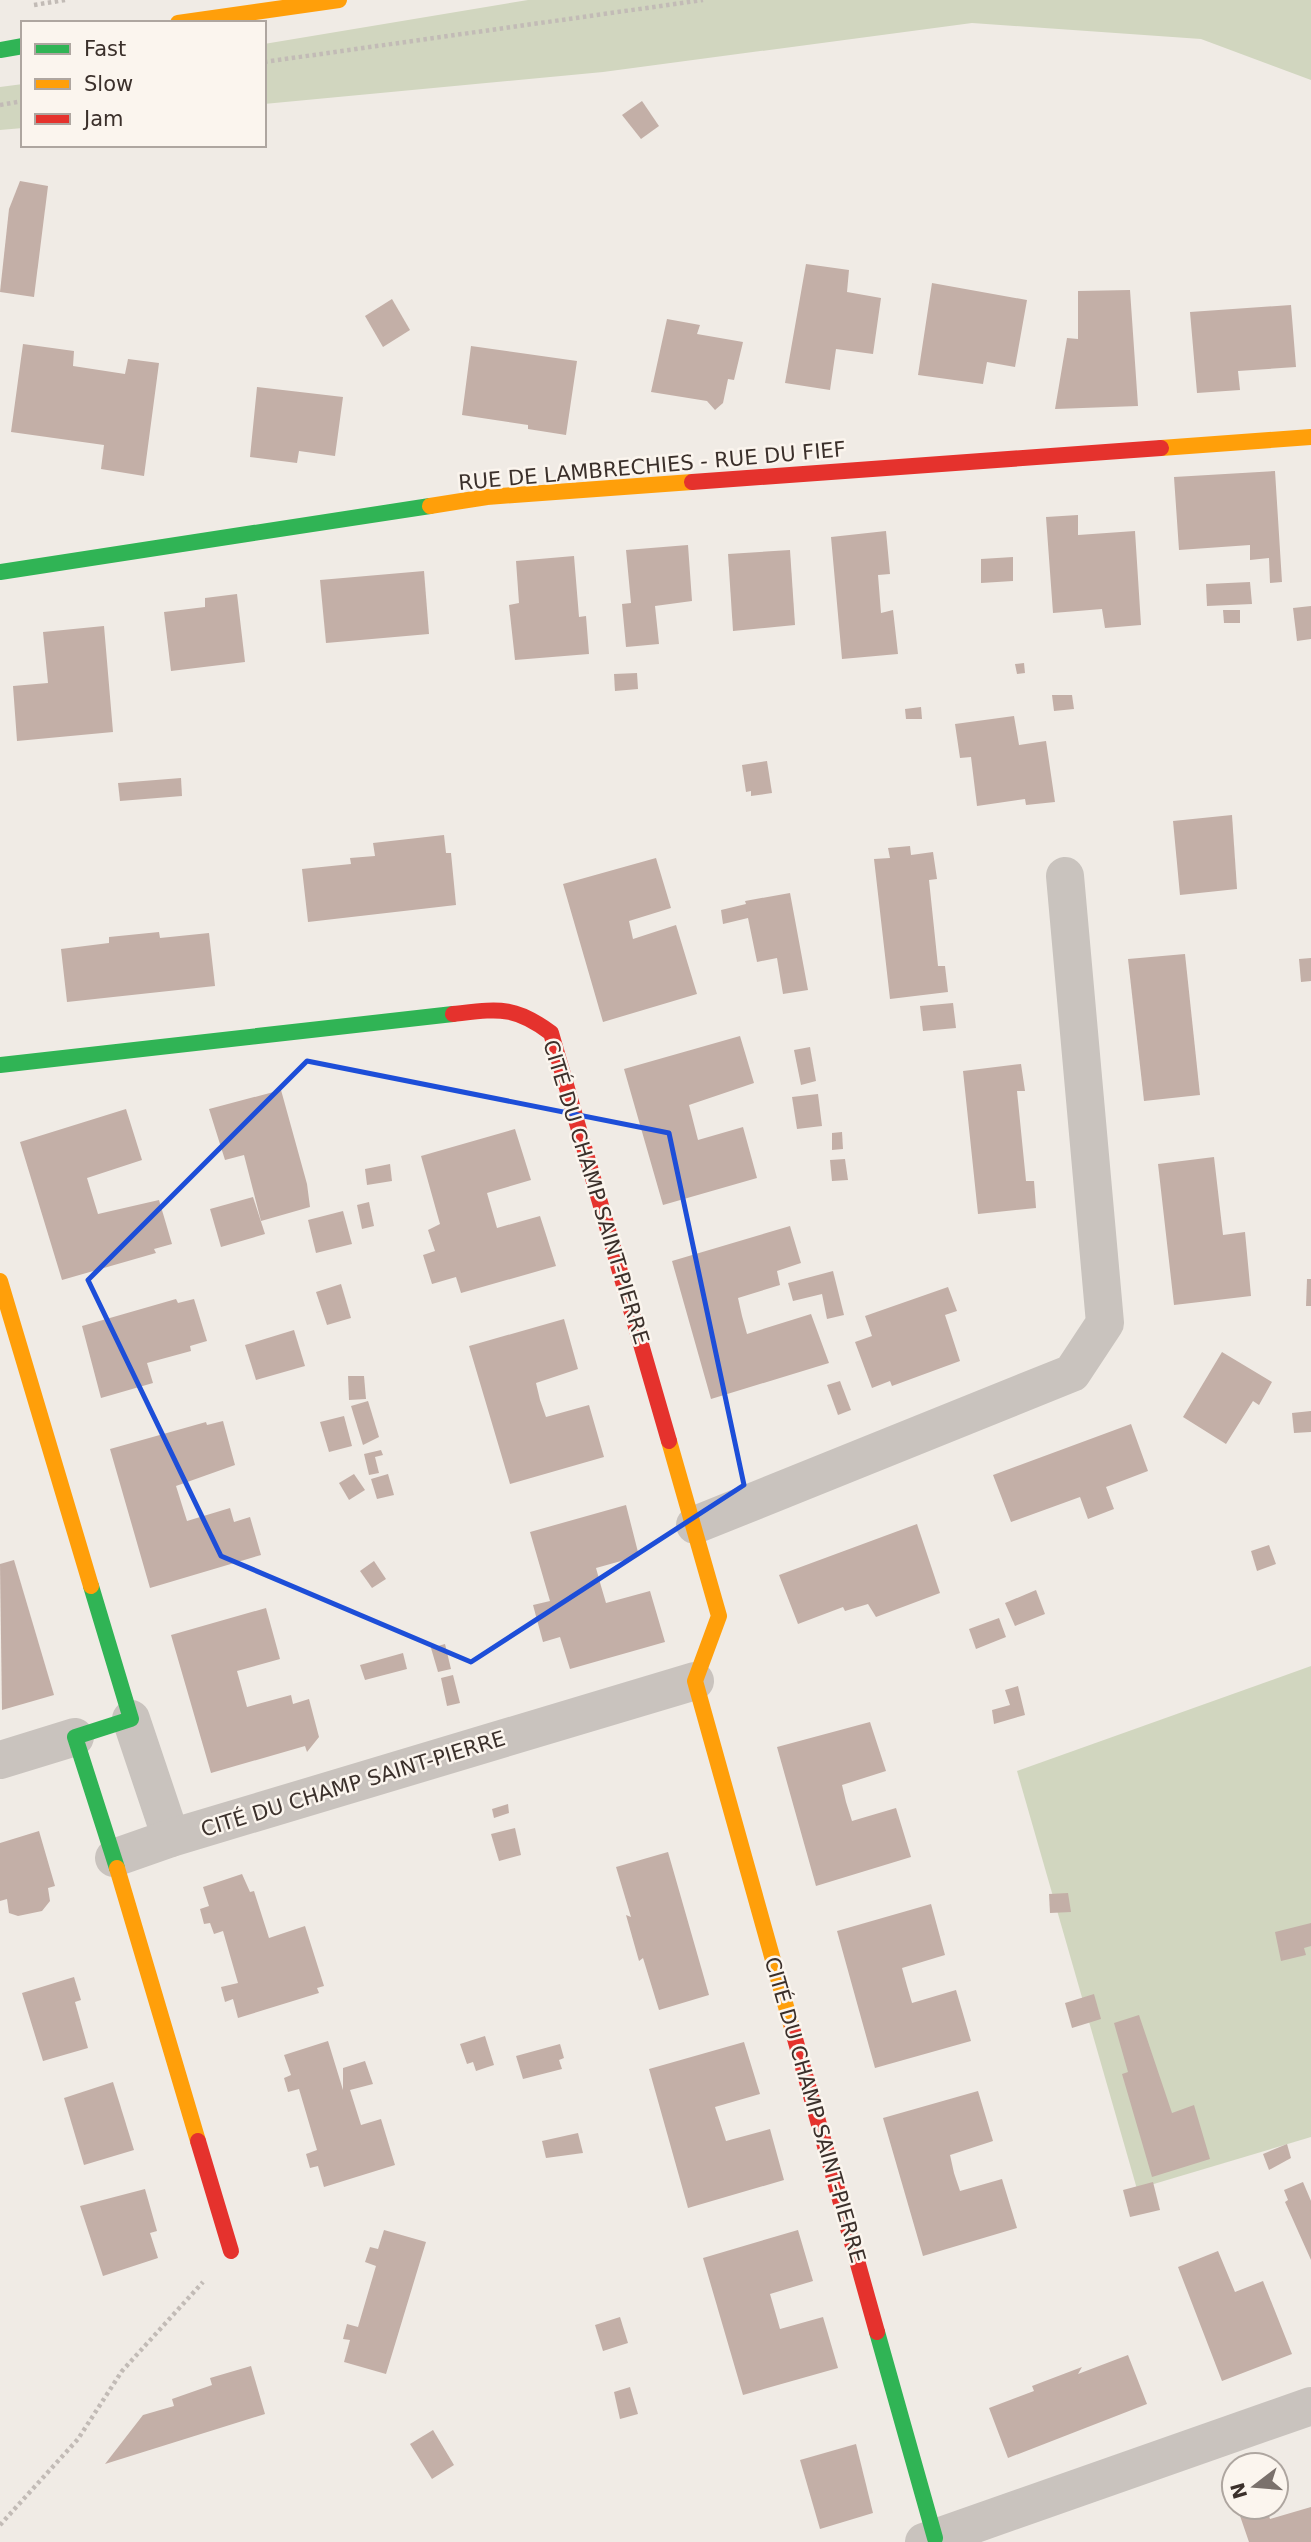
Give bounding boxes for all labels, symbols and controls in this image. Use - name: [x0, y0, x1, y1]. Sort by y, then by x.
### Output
- legend: [21, 21, 266, 147]
- text: Fast: [84, 37, 126, 61]
- text: Slow: [84, 72, 133, 96]
- text: Jam: [82, 107, 124, 131]
- street label: RUE DE LAMBRECHIES - RUE DU FIEF: [457, 437, 847, 495]
- street label: CITÉ DU CHAMP SAINT-PIERRE: [538, 1037, 655, 1347]
- street label: CITÉ DU CHAMP SAINT-PIERRE: [198, 1725, 508, 1842]
- street label: CITÉ DU CHAMP SAINT-PIERRE: [760, 1954, 871, 2266]
- north arrow: [1220, 2451, 1290, 2521]
- text: N: [1226, 2480, 1251, 2501]

